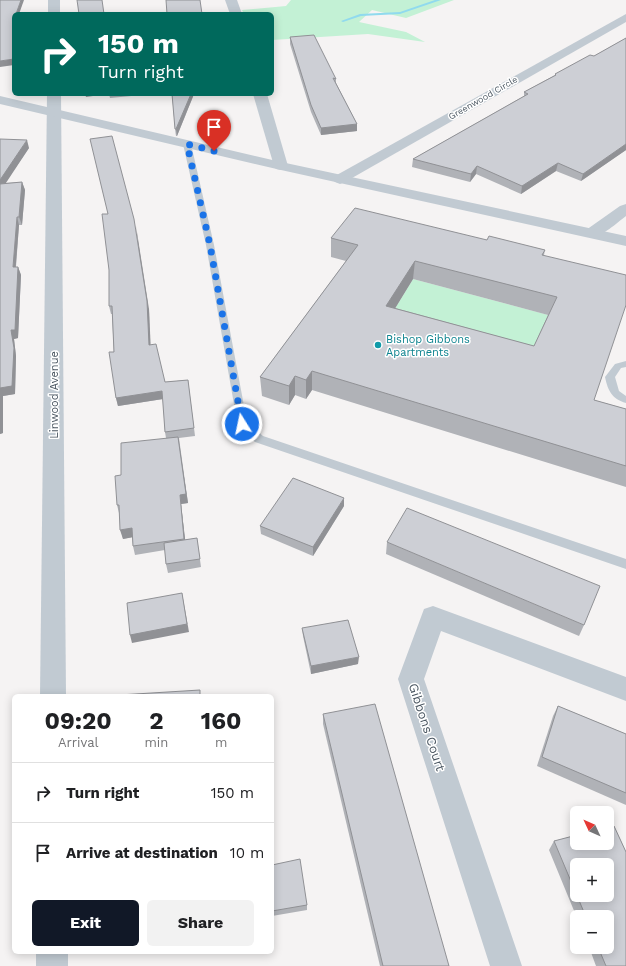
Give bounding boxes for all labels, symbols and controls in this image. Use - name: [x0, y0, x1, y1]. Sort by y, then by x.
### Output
- text: 150 m: [98, 27, 179, 60]
- icon: right: [32, 28, 84, 80]
- text: Turn right: [98, 61, 184, 82]
- street label: Greenwood Circle: [447, 74, 519, 122]
- pin: [197, 110, 231, 151]
- icon: arrive: [203, 116, 225, 138]
- place label: Bishop Gibbons Apartments: [386, 333, 470, 359]
- marker: Bishop Gibbons Apartments: [373, 340, 383, 350]
- street label: Linwood Avenue: [48, 351, 61, 439]
- position arrow: [221, 403, 263, 445]
- street label: Gibbons Court: [406, 681, 448, 773]
- text: 09:20: [45, 707, 112, 735]
- text: 2: [149, 707, 163, 735]
- text: 160: [201, 707, 241, 735]
- text: Arrival: [58, 735, 98, 750]
- text: min: [144, 735, 168, 750]
- text: m: [215, 735, 227, 750]
- icon: right: [32, 782, 54, 804]
- text: Turn right: [66, 784, 139, 802]
- text: 150 m: [211, 784, 254, 802]
- north arrow: [570, 806, 614, 850]
- map controls: [570, 806, 614, 954]
- icon: arrive: [32, 842, 54, 864]
- text: Arrive at destination: [66, 844, 218, 862]
- text: 10 m: [230, 844, 264, 862]
- button: +: [570, 858, 614, 902]
- button: Exit: [32, 900, 139, 946]
- button: Share: [147, 900, 254, 946]
- button: −: [570, 910, 614, 954]

